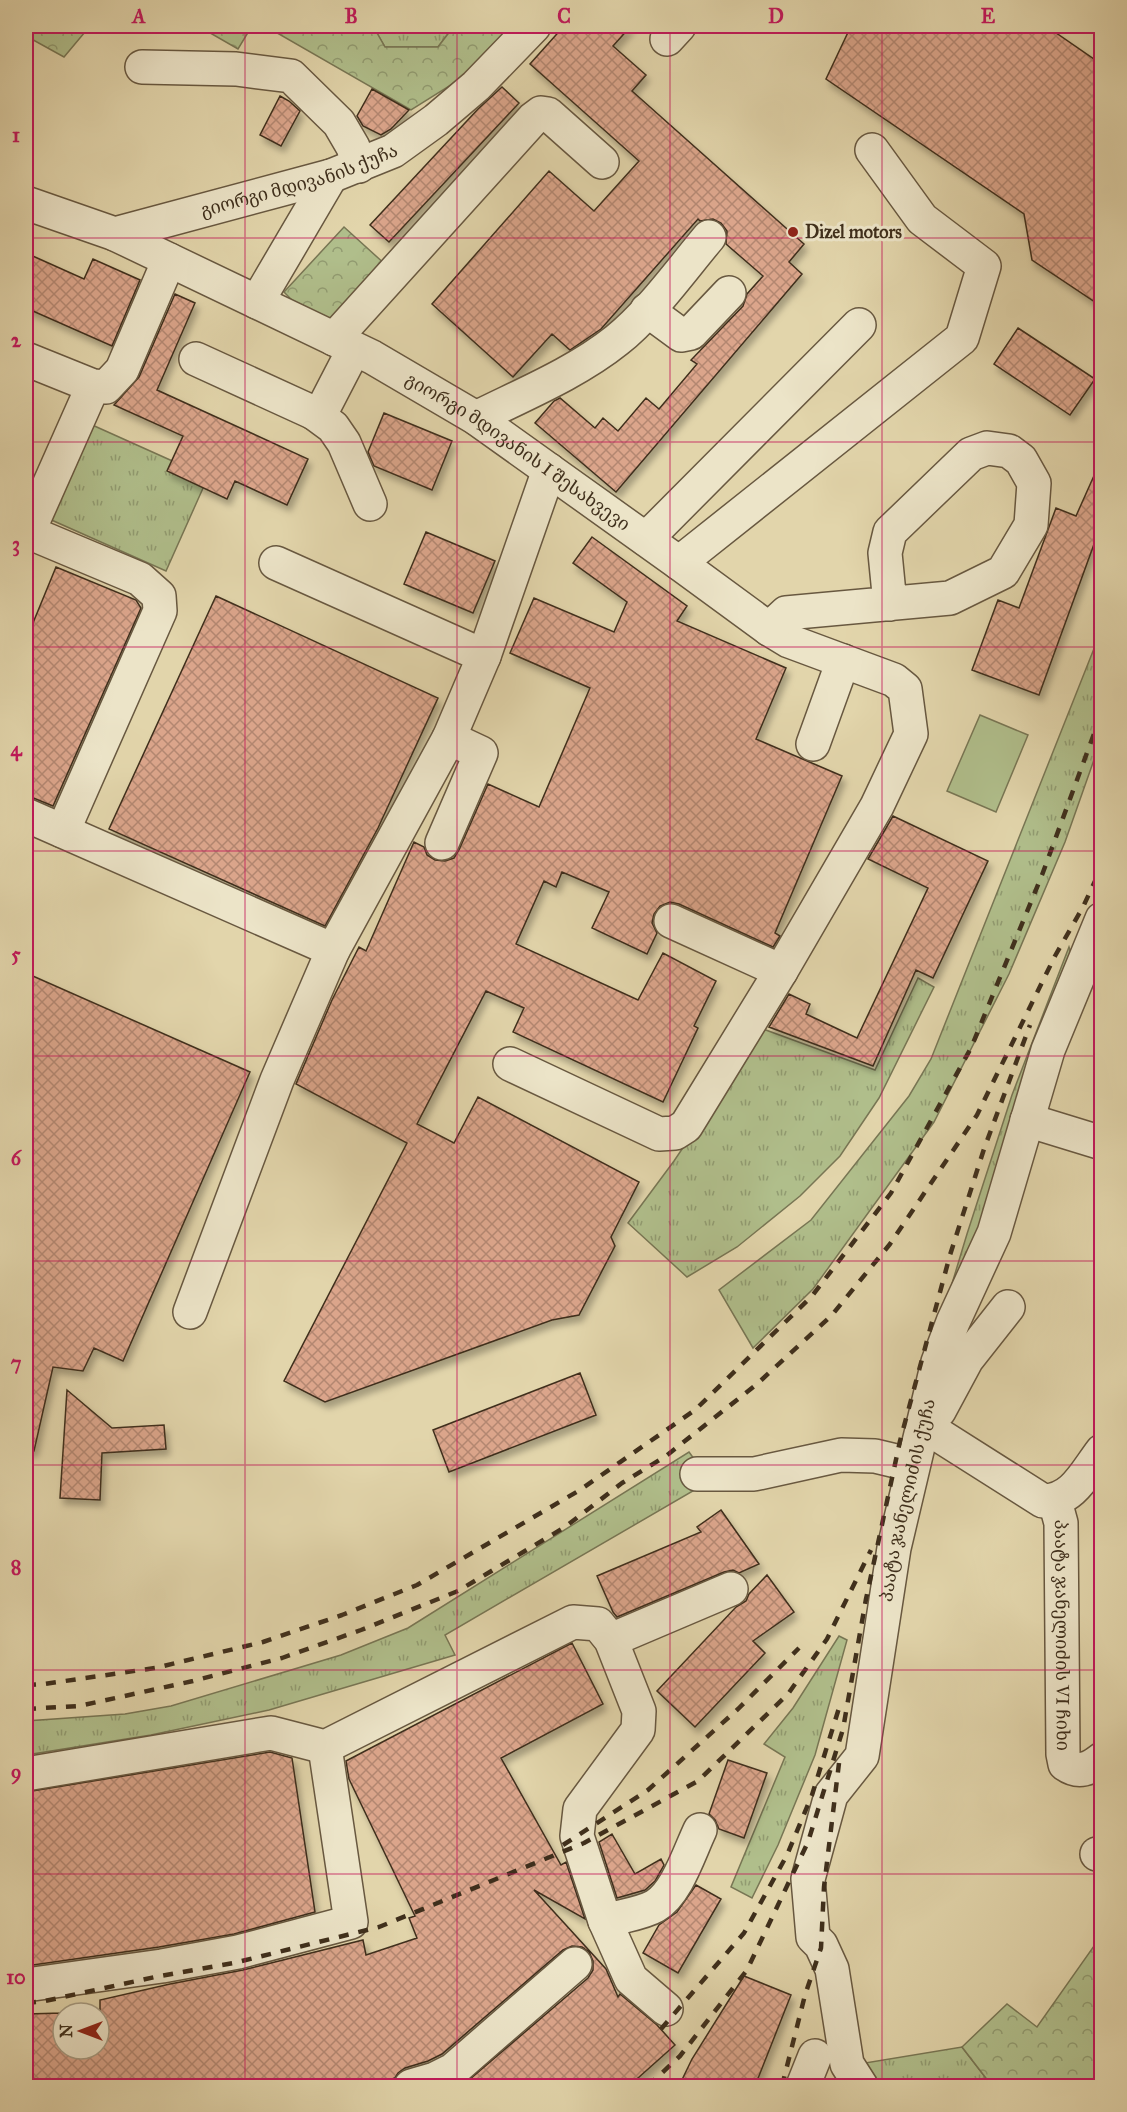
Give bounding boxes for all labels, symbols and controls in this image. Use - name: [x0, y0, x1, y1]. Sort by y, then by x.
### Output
- text: A: [130, 4, 146, 28]
- text: B: [344, 4, 358, 28]
- text: C: [557, 4, 571, 28]
- text: D: [768, 4, 784, 28]
- text: E: [981, 4, 996, 28]
- text: 1: [12, 123, 20, 147]
- street label: გიორგი მდივანის ქუჩა: [198, 139, 401, 222]
- place label: Dizel motors: [805, 221, 902, 243]
- marker: Dizel motors: [786, 225, 800, 239]
- text: 2: [11, 328, 22, 352]
- street label: გიორგი მდივანის I შესახვევი: [401, 368, 635, 536]
- text: 3: [12, 532, 20, 557]
- text: 4: [10, 737, 22, 762]
- text: 5: [11, 942, 21, 966]
- text: 6: [11, 1146, 23, 1170]
- text: 7: [11, 1351, 22, 1375]
- street label: პაატა ჯანელიძის ქუჩა: [875, 1397, 940, 1603]
- street label: პაატა ჯანელიძის VI ჩიხი: [1050, 1519, 1074, 1751]
- text: 8: [11, 1555, 21, 1579]
- text: 9: [11, 1760, 21, 1785]
- text: 10: [6, 1965, 26, 1989]
- north arrow: [51, 2001, 111, 2061]
- text: N: [57, 2024, 76, 2038]

